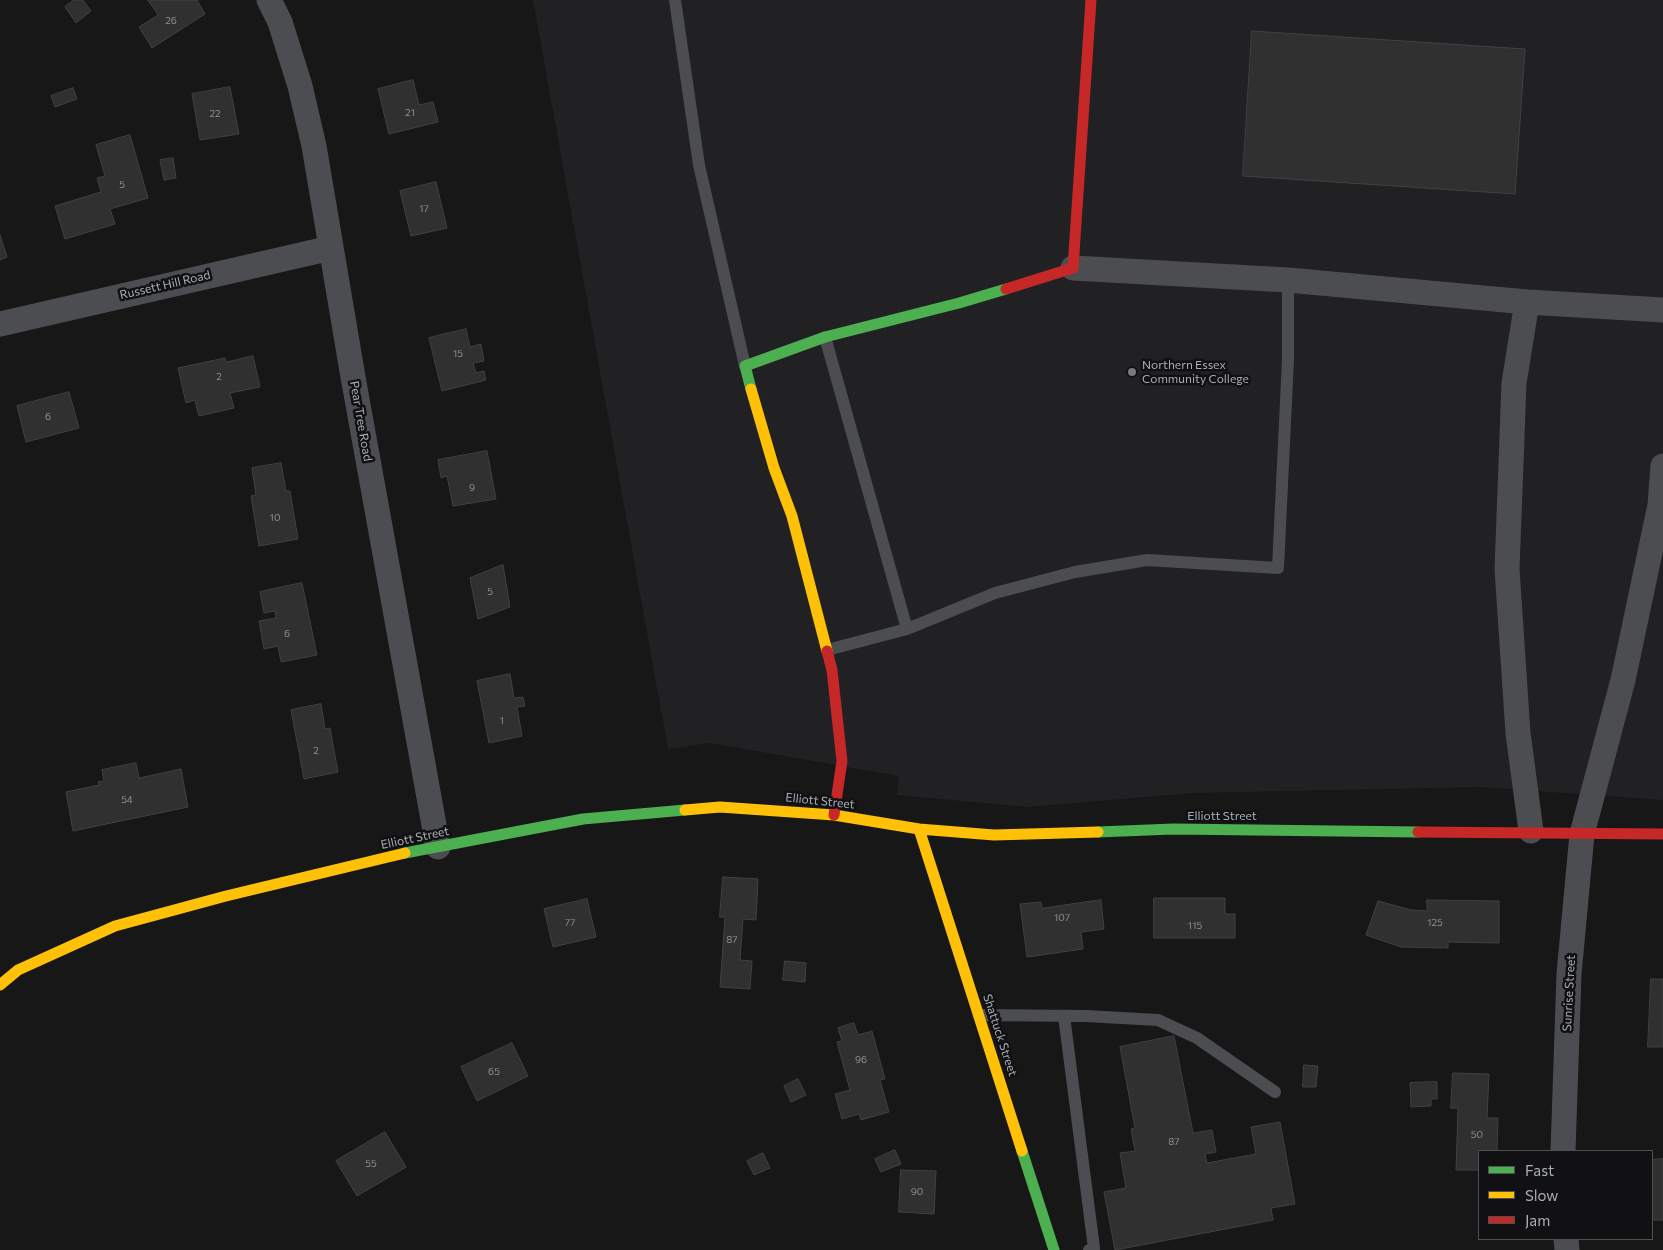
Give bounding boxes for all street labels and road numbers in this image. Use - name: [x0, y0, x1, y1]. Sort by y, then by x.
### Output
- street label: Russett Hill Road: [118, 268, 212, 302]
- street label: Pear Tree Road: [347, 380, 375, 462]
- street label: Elliott Street: [785, 790, 855, 812]
- street label: Elliott Street: [1187, 809, 1257, 823]
- street label: Elliott Street: [380, 824, 450, 852]
- street label: Sunrise Street: [1560, 954, 1578, 1032]
- street label: Shattuck Street: [980, 992, 1020, 1078]

